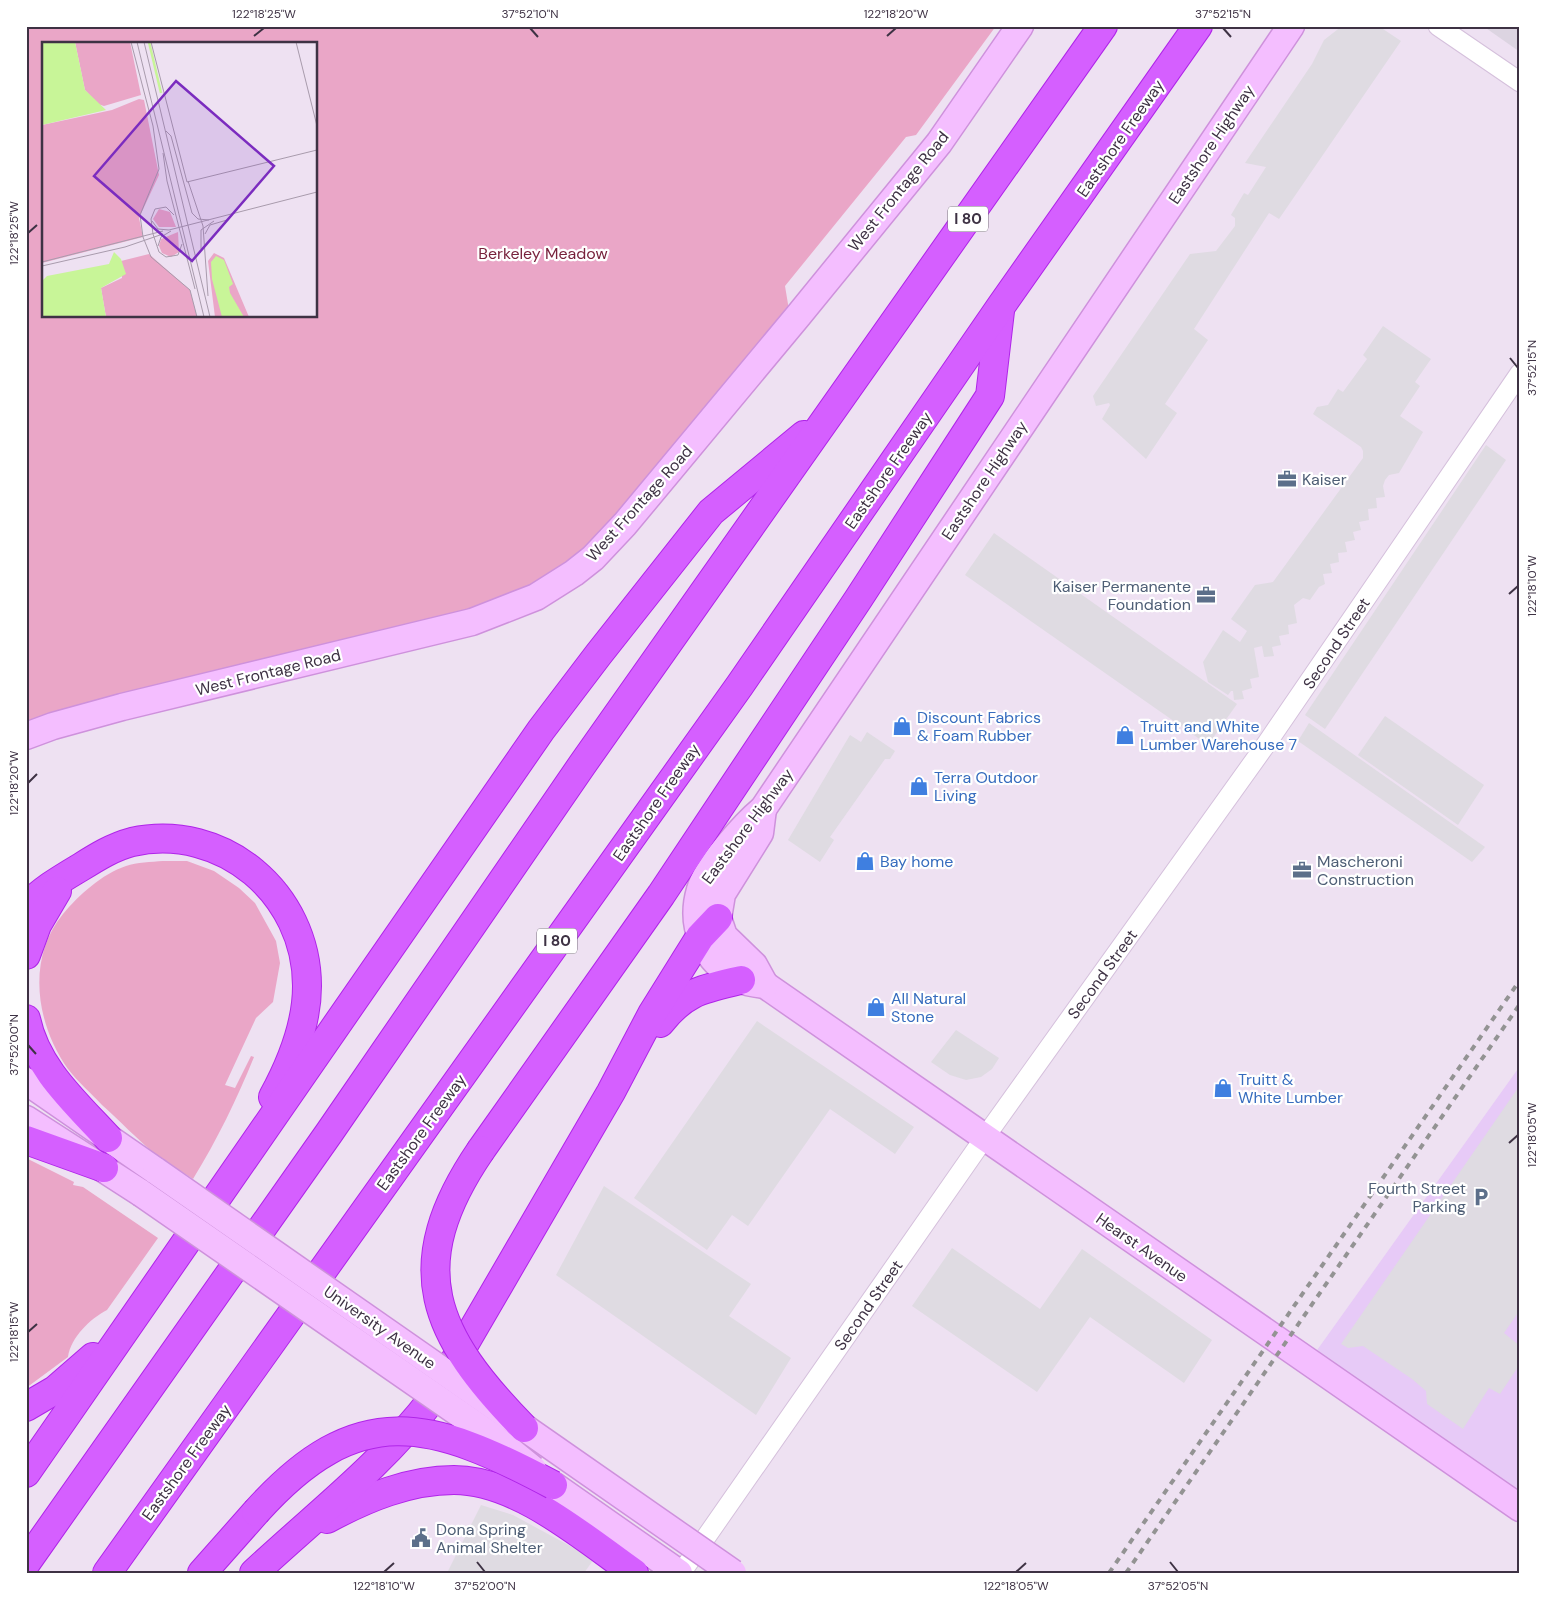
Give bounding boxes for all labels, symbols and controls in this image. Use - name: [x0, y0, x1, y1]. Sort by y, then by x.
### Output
- text: 122°18'25"W: [232, 6, 296, 22]
- text: 37°52'10"N: [501, 6, 559, 22]
- text: 122°18'20"W: [864, 6, 929, 22]
- text: 37°52'15"N: [1195, 6, 1251, 22]
- inset map: [42, 42, 318, 318]
- street label: Eastshore Freeway: [1072, 75, 1169, 201]
- street label: Eastshore Highway: [1164, 80, 1259, 208]
- street label: West Frontage Road: [843, 127, 953, 256]
- text: 122°18'25"W: [6, 201, 22, 265]
- road number: I 80: [948, 206, 988, 232]
- park label: Berkeley Meadow: [478, 243, 608, 264]
- text: 37°52'15"N: [1524, 340, 1540, 396]
- street label: Eastshore Freeway: [840, 407, 937, 533]
- street label: Eastshore Highway: [937, 416, 1032, 544]
- street label: West Frontage Road: [582, 441, 697, 566]
- office icon: Kaiser: [1276, 468, 1298, 490]
- place label: Kaiser: [1302, 469, 1347, 490]
- text: 122°18'10"W: [1524, 555, 1540, 617]
- place label: Kaiser Permanente Foundation: [1053, 576, 1191, 615]
- office icon: Kaiser Permanente Foundation: [1195, 584, 1217, 606]
- street label: Second Street: [1298, 594, 1375, 693]
- street label: West Frontage Road: [193, 644, 343, 701]
- place label: Discount Fabrics & Foam Rubber: [917, 707, 1041, 746]
- shop icon: Discount Fabrics & Foam Rubber: [891, 715, 913, 737]
- place label: Truitt and White Lumber Warehouse 7: [1140, 716, 1297, 755]
- shop icon: Truitt and White Lumber Warehouse 7: [1114, 724, 1136, 746]
- street label: Eastshore Freeway: [608, 739, 705, 865]
- text: 122°18'20"W: [6, 750, 22, 815]
- street label: Eastshore Highway: [697, 764, 798, 888]
- place label: Terra Outdoor Living: [934, 767, 1038, 806]
- shop icon: Terra Outdoor Living: [908, 775, 930, 797]
- shop icon: Bay home: [854, 850, 876, 872]
- place label: Bay home: [880, 851, 953, 872]
- place label: Mascheroni Construction: [1317, 851, 1414, 890]
- office icon: Mascheroni Construction: [1291, 859, 1313, 881]
- street label: Second Street: [1063, 925, 1142, 1023]
- road number: I 80: [537, 928, 577, 954]
- place label: All Natural Stone: [891, 988, 966, 1027]
- shop icon: All Natural Stone: [865, 996, 887, 1018]
- text: 37°52'00"N: [6, 1014, 22, 1076]
- place label: Truitt & White Lumber: [1238, 1069, 1343, 1108]
- street label: Eastshore Freeway: [372, 1070, 471, 1195]
- shop icon: Truitt & White Lumber: [1212, 1077, 1234, 1099]
- text: 122°18'05"W: [1524, 1102, 1540, 1168]
- place label: Fourth Street Parking: [1368, 1178, 1466, 1217]
- parking icon: Fourth Street Parking: [1470, 1186, 1492, 1208]
- street label: Hearst Avenue: [1092, 1208, 1192, 1287]
- street label: Second Street: [829, 1256, 907, 1355]
- street label: University Avenue: [320, 1281, 440, 1374]
- text: 122°18'15"W: [6, 1301, 22, 1362]
- street label: Eastshore Freeway: [137, 1400, 236, 1525]
- place label: Dona Spring Animal Shelter: [436, 1519, 543, 1558]
- public building icon: Dona Spring Animal Shelter: [410, 1527, 432, 1549]
- text: 122°18'10"W: [353, 1578, 415, 1594]
- text: 37°52'00"N: [454, 1578, 516, 1594]
- text: 122°18'05"W: [983, 1578, 1049, 1594]
- text: 37°52'05"N: [1148, 1578, 1208, 1594]

